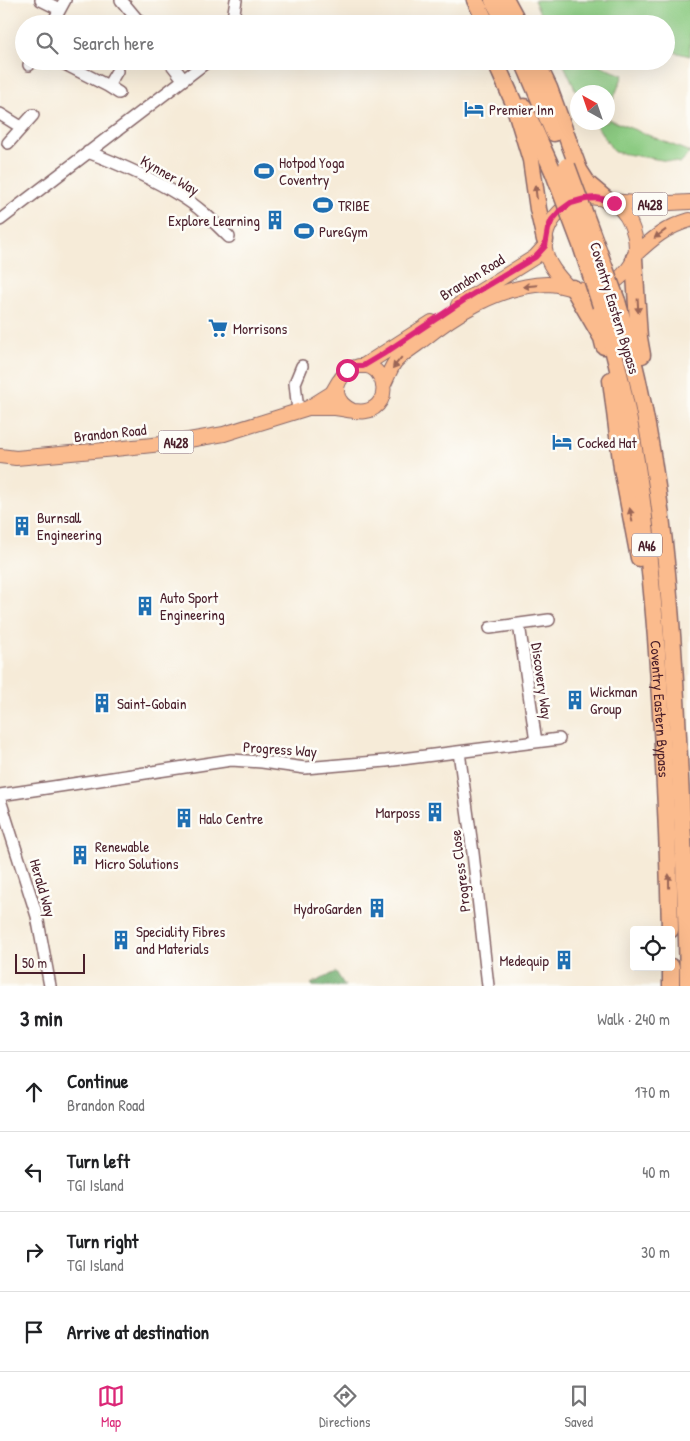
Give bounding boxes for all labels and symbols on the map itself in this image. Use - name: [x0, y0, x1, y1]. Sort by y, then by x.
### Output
- north arrow: [570, 85, 615, 130]
- hotel icon: Premier Inn: [463, 98, 485, 120]
- place label: Premier Inn: [489, 99, 554, 120]
- street label: Kynner Way: [137, 150, 203, 200]
- place label: Hotpod Yoga Coventry: [279, 152, 344, 190]
- sports icon: Hotpod Yoga Coventry: [253, 160, 275, 182]
- one-way arrow: [532, 184, 540, 200]
- route end: [603, 192, 626, 215]
- road number: A428: [632, 192, 668, 215]
- sports icon: TRIBE: [312, 194, 334, 216]
- place label: TRIBE: [338, 195, 370, 216]
- building icon: Explore Learning: [264, 209, 286, 231]
- place label: Explore Learning: [168, 210, 260, 231]
- sports icon: PureGym: [293, 220, 315, 242]
- place label: PureGym: [319, 221, 368, 242]
- one-way arrow: [654, 228, 667, 239]
- street label: Coventry Eastern Bypass: [585, 239, 645, 377]
- street label: Brandon Road: [436, 249, 509, 305]
- one-way arrow: [522, 282, 538, 290]
- one-way arrow: [634, 299, 642, 315]
- supermarket icon: Morrisons: [207, 317, 229, 339]
- place label: Morrisons: [233, 318, 287, 339]
- one-way arrow: [392, 356, 403, 369]
- route start: [336, 359, 359, 382]
- street label: Brandon Road: [73, 419, 147, 447]
- road number: A428: [158, 431, 194, 454]
- hotel icon: Cocked Hat: [551, 431, 573, 453]
- place label: Cocked Hat: [577, 432, 637, 453]
- one-way arrow: [626, 506, 634, 522]
- place label: Burnsall Engineering: [37, 507, 102, 545]
- building icon: Burnsall Engineering: [11, 515, 33, 537]
- road number: A46: [632, 534, 662, 556]
- place label: Auto Sport Engineering: [160, 587, 225, 625]
- building icon: Auto Sport Engineering: [134, 595, 156, 617]
- street label: Coventry Eastern Bypass: [646, 639, 675, 778]
- street label: Discovery Way: [526, 641, 558, 721]
- place label: Wickman Group: [590, 681, 638, 719]
- building icon: Wickman Group: [564, 689, 586, 711]
- building icon: Saint-Gobain: [91, 692, 113, 714]
- place label: Saint-Gobain: [117, 693, 187, 714]
- street label: Progress Way: [242, 736, 318, 762]
- building icon: Marposs: [424, 801, 446, 823]
- place label: Marposs: [375, 802, 420, 823]
- building icon: Halo Centre: [173, 807, 195, 829]
- place label: Halo Centre: [199, 808, 263, 829]
- street label: Progress Close: [445, 829, 475, 913]
- place label: Renewable Micro Solutions: [95, 836, 179, 874]
- building icon: Renewable Micro Solutions: [69, 844, 91, 866]
- street label: Herald Way: [25, 857, 61, 919]
- one-way arrow: [665, 873, 673, 889]
- building icon: HydroGarden: [366, 897, 388, 919]
- place label: HydroGarden: [294, 898, 362, 919]
- place label: Speciality Fibres and Materials: [136, 921, 226, 959]
- building icon: Speciality Fibres and Materials: [110, 929, 132, 951]
- building icon: Medequip: [553, 949, 575, 971]
- place label: Medequip: [500, 950, 550, 971]
- scale bar: [15, 951, 85, 974]

